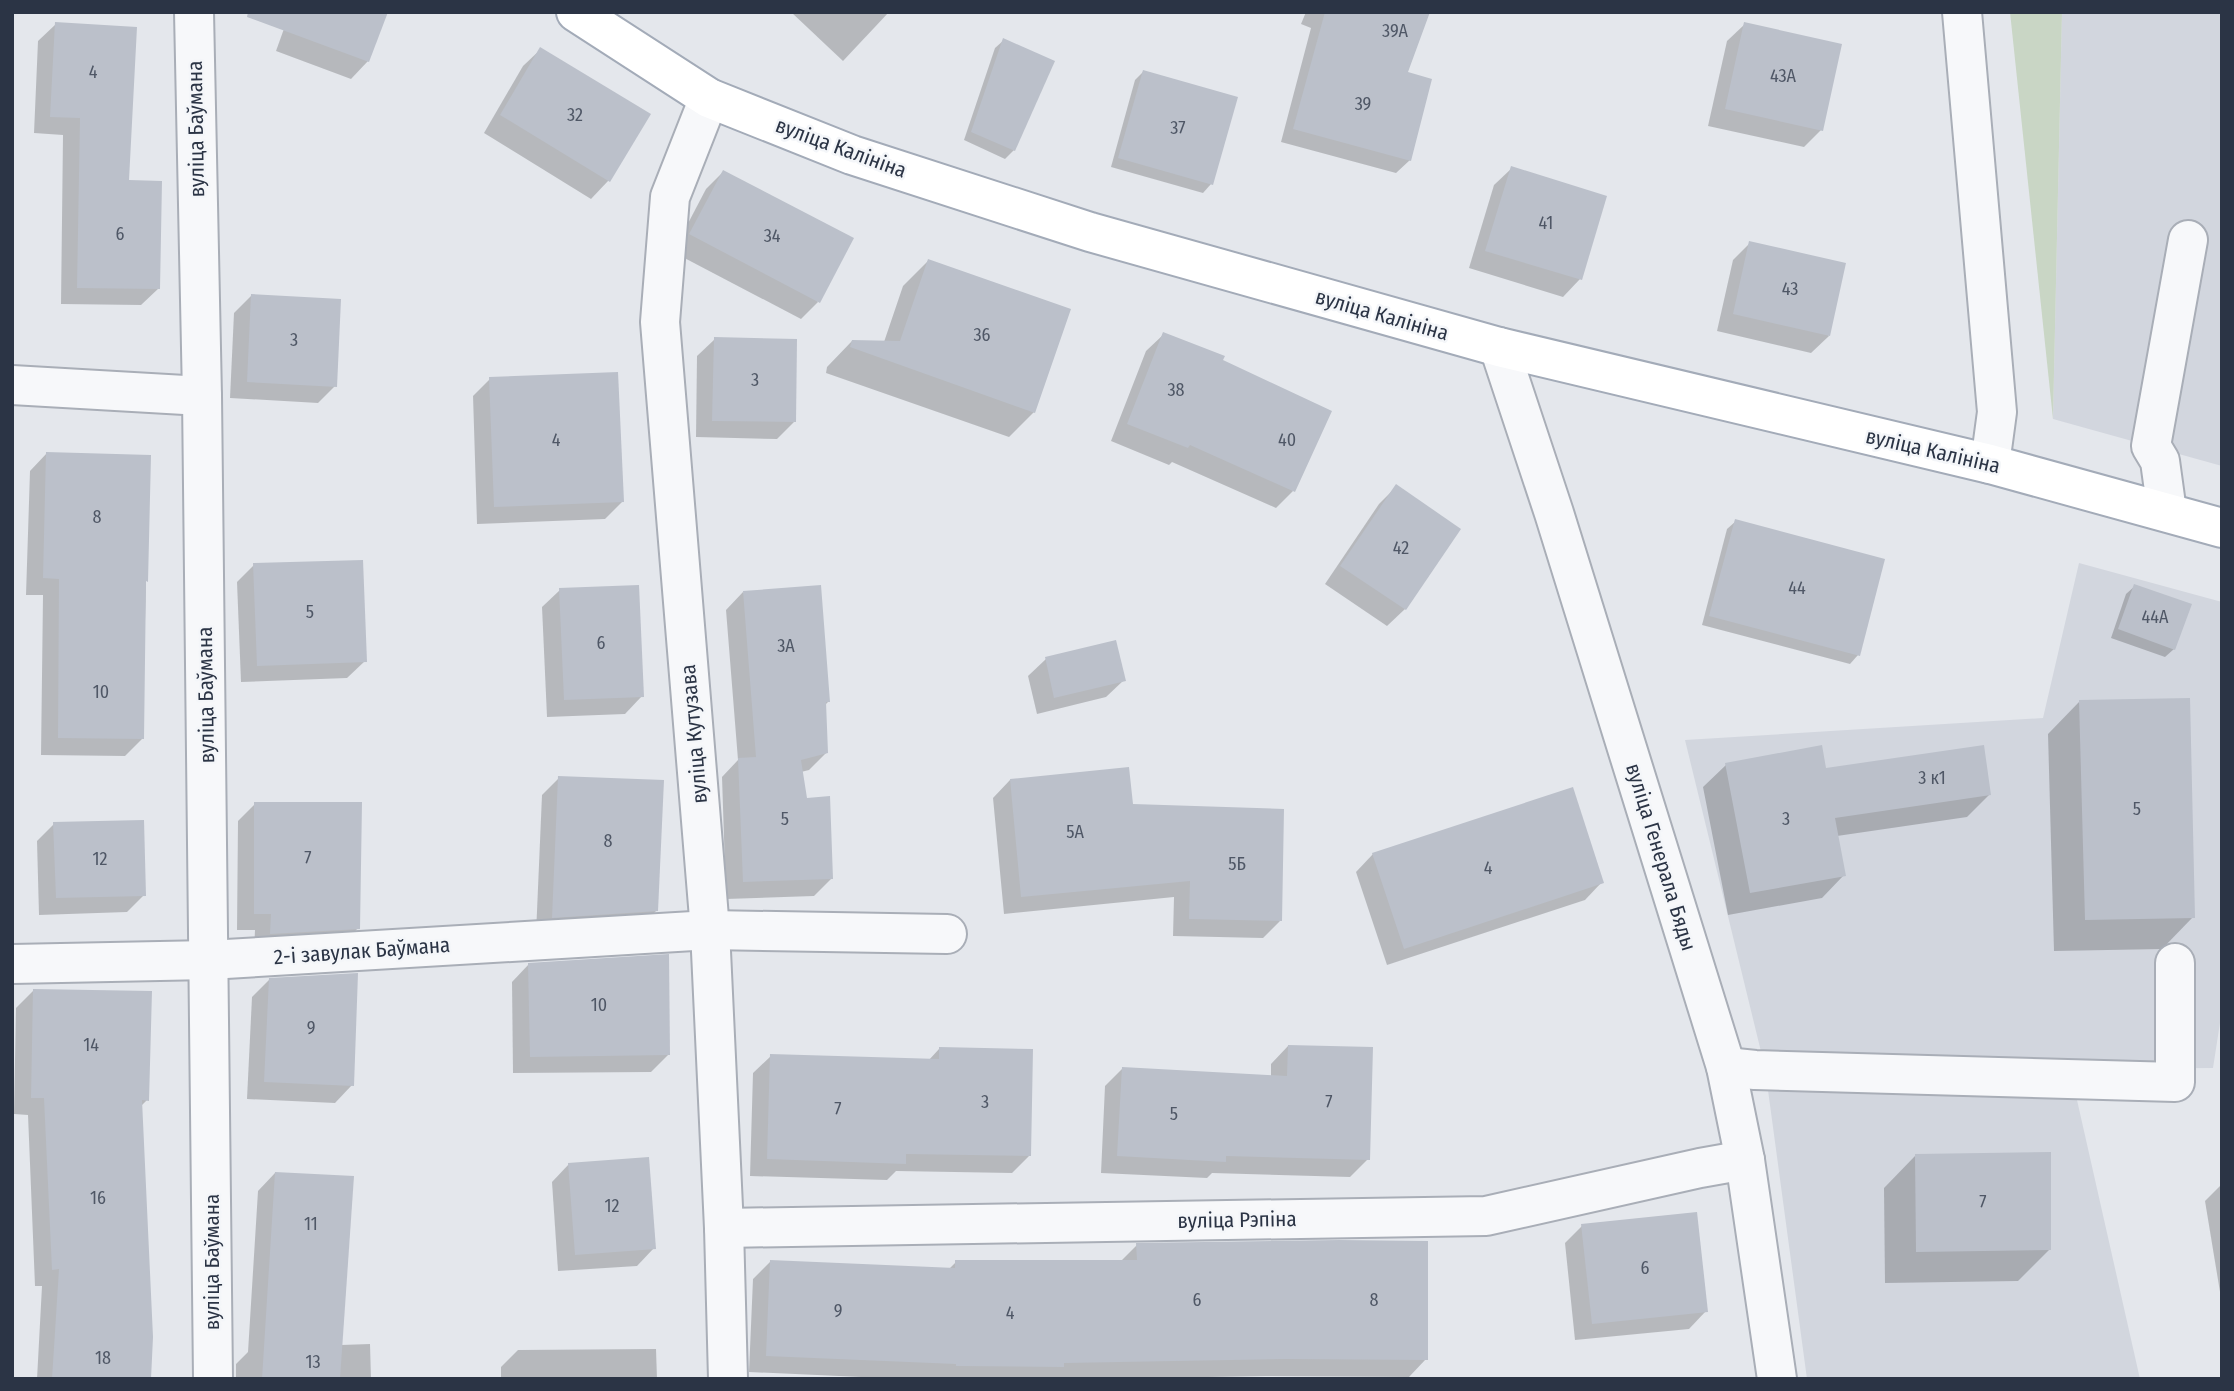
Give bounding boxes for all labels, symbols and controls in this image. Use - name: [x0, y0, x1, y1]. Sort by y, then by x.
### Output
- house number: 39А: [1382, 20, 1409, 42]
- street label: вуліца Баўмана: [182, 60, 210, 198]
- house number: 4: [89, 61, 98, 83]
- house number: 43А: [1770, 65, 1797, 87]
- house number: 39: [1355, 93, 1371, 115]
- house number: 32: [567, 104, 583, 126]
- street label: вуліца Калініна: [772, 112, 910, 184]
- house number: 37: [1170, 117, 1186, 139]
- house number: 41: [1539, 212, 1553, 234]
- house number: 6: [116, 223, 125, 245]
- house number: 34: [764, 225, 781, 247]
- house number: 43: [1782, 278, 1798, 300]
- street label: вуліца Калініна: [1312, 284, 1452, 346]
- house number: 36: [973, 324, 991, 346]
- house number: 3: [290, 329, 298, 351]
- house number: 3: [751, 369, 759, 391]
- house number: 38: [1167, 379, 1185, 401]
- street label: вуліца Калініна: [1863, 423, 2003, 479]
- house number: 4: [552, 429, 561, 451]
- house number: 40: [1278, 429, 1296, 451]
- house number: 8: [93, 506, 102, 528]
- house number: 42: [1393, 537, 1409, 559]
- house number: 44: [1788, 577, 1806, 599]
- house number: 5: [306, 601, 314, 623]
- house number: 44А: [2142, 606, 2169, 628]
- street label: вуліца Баўмана: [192, 626, 220, 764]
- house number: 6: [597, 632, 606, 654]
- house number: 3А: [777, 635, 795, 657]
- street label: вуліца Кутузава: [675, 663, 713, 805]
- house number: 10: [93, 681, 109, 703]
- street label: вуліца Генерала Бяды: [1620, 760, 1702, 954]
- house number: 3 к1: [1918, 767, 1946, 789]
- house number: 5: [2133, 798, 2141, 820]
- house number: 5: [781, 808, 789, 830]
- house number: 3: [1782, 808, 1790, 830]
- house number: 5А: [1066, 821, 1084, 843]
- house number: 8: [604, 830, 613, 852]
- house number: 7: [304, 847, 312, 869]
- house number: 12: [93, 848, 108, 870]
- house number: 5Б: [1228, 853, 1246, 875]
- house number: 4: [1484, 857, 1493, 879]
- street label: 2-і завулак Баўмана: [273, 932, 451, 970]
- house number: 10: [591, 994, 607, 1016]
- house number: 9: [307, 1017, 315, 1039]
- house number: 14: [83, 1034, 99, 1056]
- house number: 3: [981, 1091, 989, 1113]
- house number: 7: [1325, 1091, 1333, 1113]
- house number: 7: [834, 1098, 842, 1120]
- house number: 5: [1170, 1103, 1178, 1125]
- house number: 16: [90, 1187, 106, 1209]
- house number: 7: [1979, 1191, 1987, 1213]
- street label: вуліца Баўмана: [199, 1194, 225, 1330]
- house number: 12: [605, 1195, 620, 1217]
- street label: вуліца Рэпіна: [1177, 1206, 1297, 1234]
- house number: 11: [304, 1213, 318, 1235]
- house number: 6: [1641, 1257, 1650, 1279]
- house number: 6: [1193, 1289, 1202, 1311]
- house number: 8: [1370, 1289, 1379, 1311]
- house number: 9: [834, 1300, 842, 1322]
- house number: 4: [1006, 1302, 1015, 1324]
- house number: 18: [95, 1347, 111, 1369]
- house number: 13: [305, 1351, 321, 1373]

